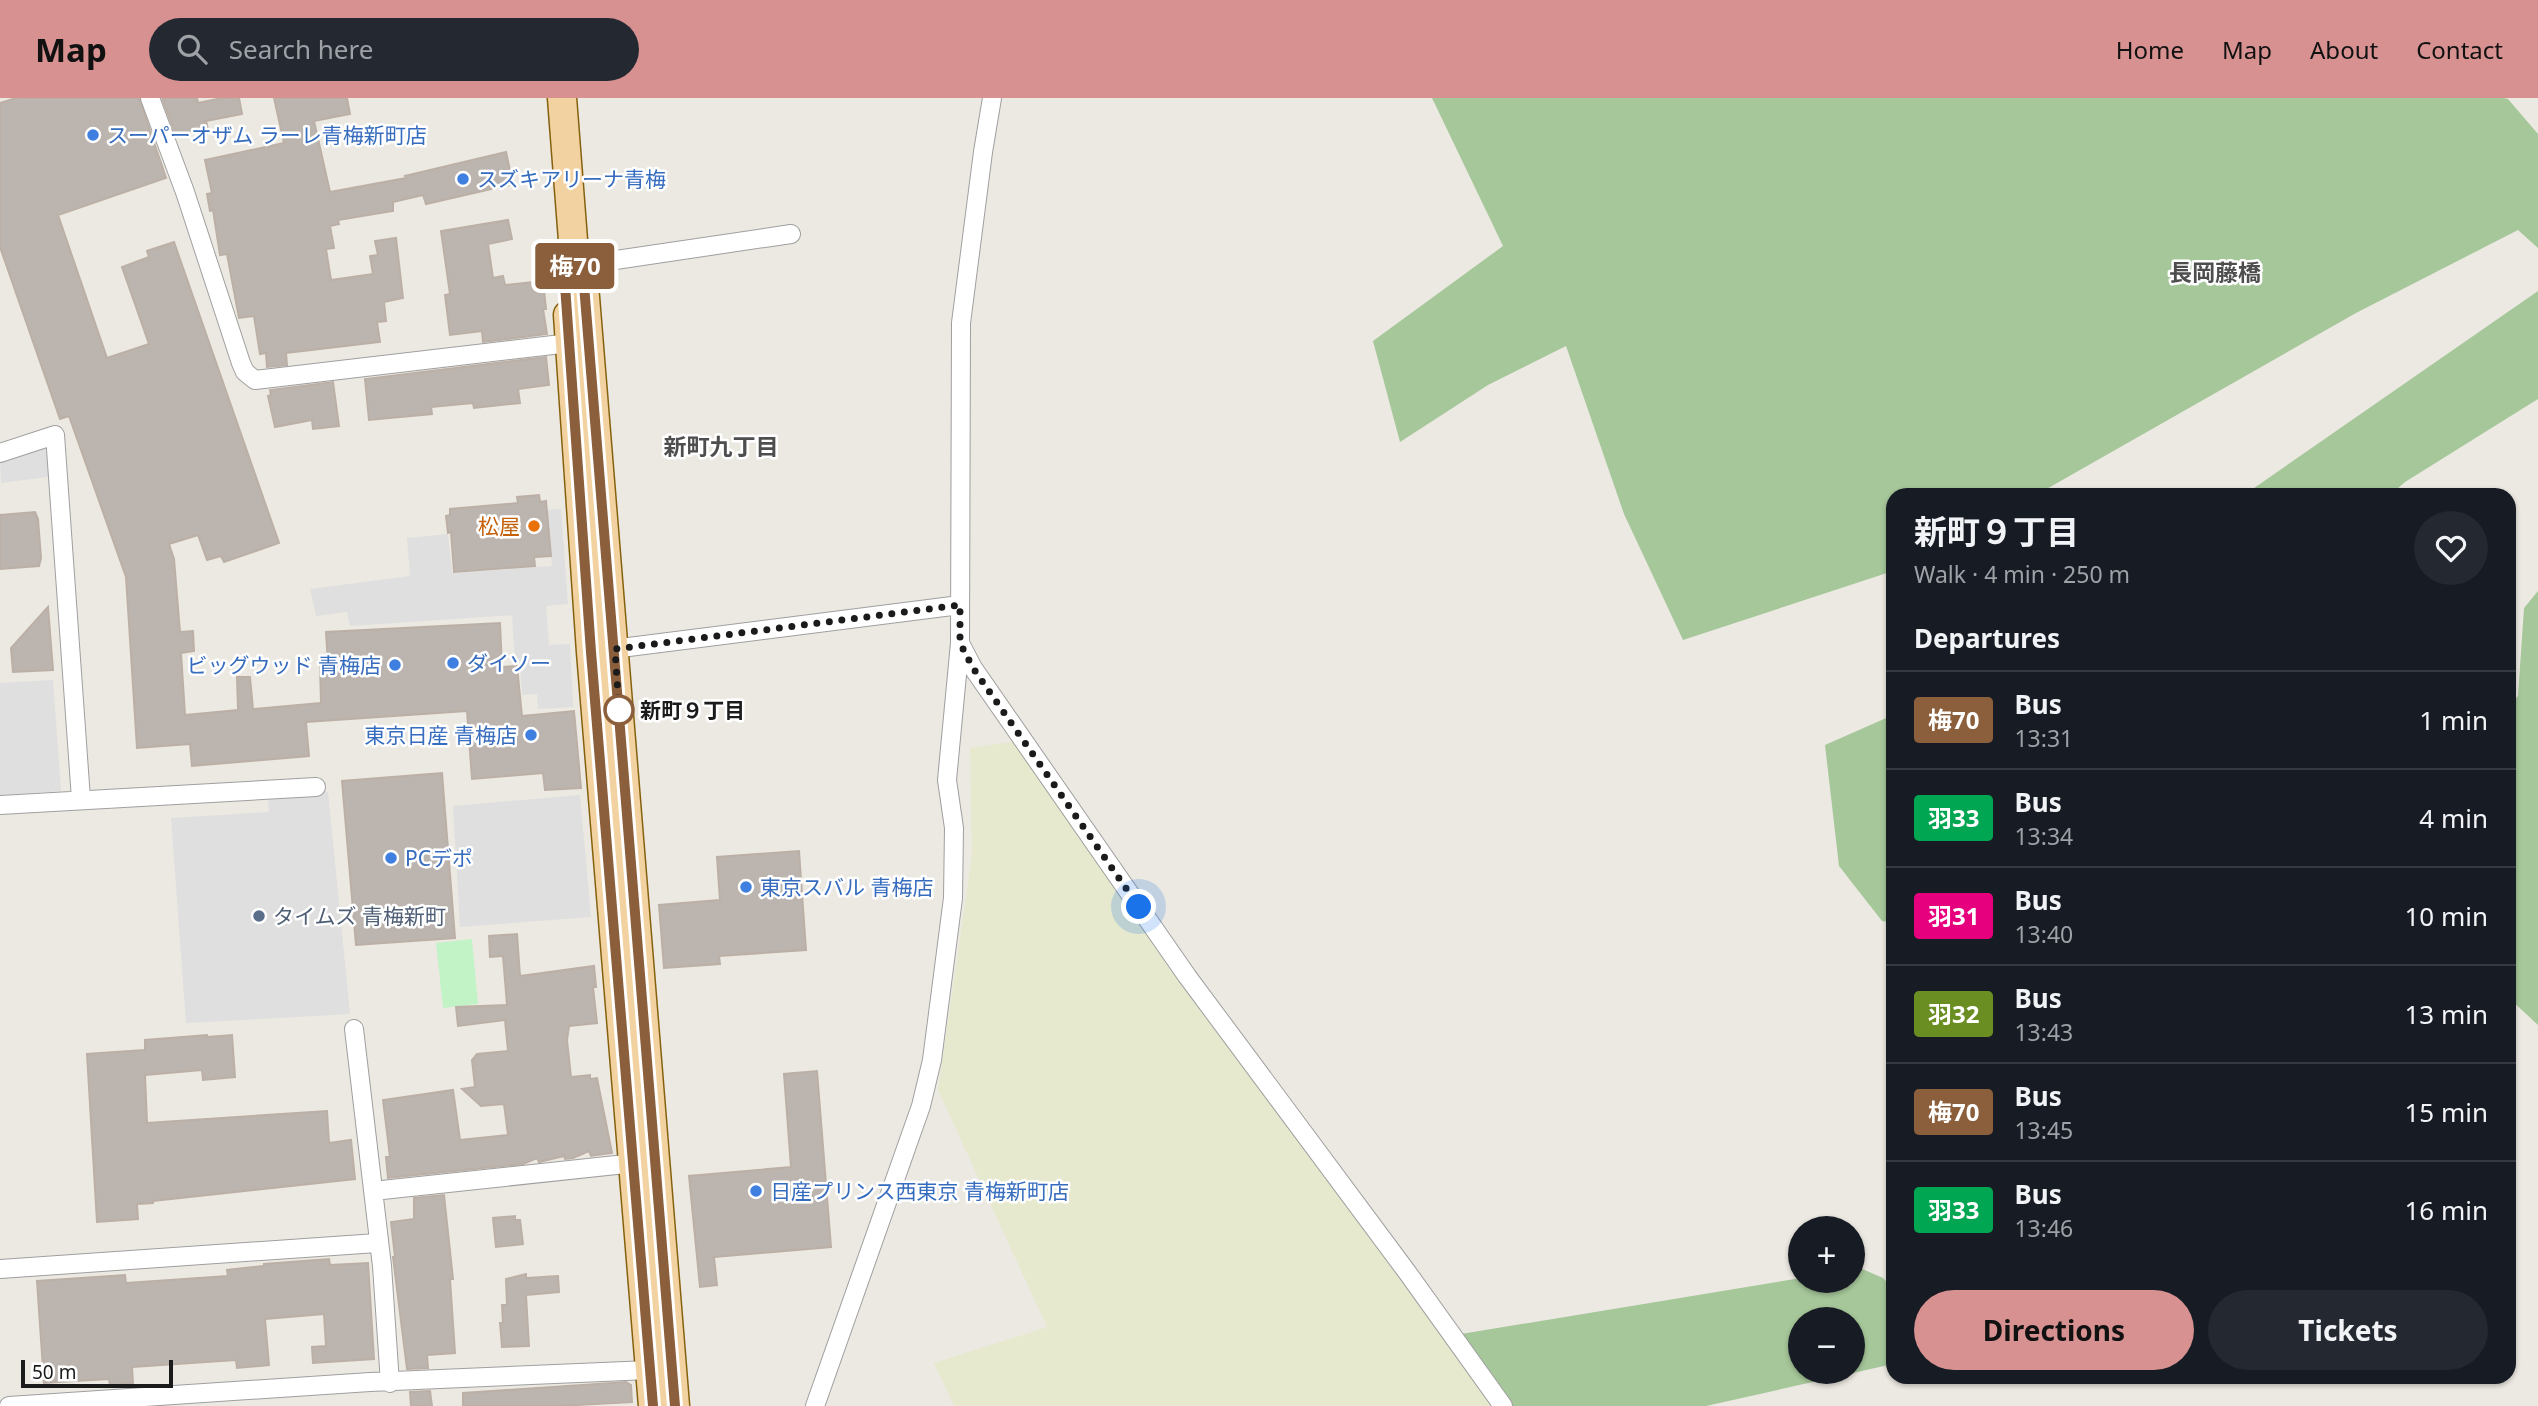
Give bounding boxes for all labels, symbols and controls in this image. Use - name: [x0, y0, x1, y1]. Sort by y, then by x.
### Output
- search box: [149, 18, 639, 81]
- text: Map: [35, 27, 107, 72]
- icon: search: [173, 30, 211, 68]
- text: Search here: [229, 31, 373, 67]
- text: Home: [2116, 33, 2184, 66]
- text: Map: [2222, 33, 2272, 66]
- text: About: [2310, 33, 2378, 66]
- text: Contact: [2416, 33, 2503, 66]
- place label: スーパーオザム ラーレ青梅新町店: [107, 121, 427, 149]
- marker: スーパーオザム ラーレ青梅新町店: [85, 127, 101, 143]
- place label: スズキアリーナ青梅: [477, 165, 666, 193]
- marker: スズキアリーナ青梅: [455, 171, 471, 187]
- line badge: 梅70: [535, 243, 615, 289]
- text: 梅70: [549, 249, 601, 282]
- district label: 長岡藤橋: [2169, 256, 2261, 288]
- district label: 新町九丁目: [664, 430, 779, 462]
- text: 新町９丁目: [1914, 509, 2079, 554]
- button: heart: [2414, 511, 2488, 585]
- place label: 松屋: [478, 512, 520, 540]
- marker: 松屋: [526, 518, 542, 534]
- text: Walk · 4 min · 250 m: [1914, 558, 2130, 590]
- text: Departures: [1914, 620, 2060, 656]
- place label: ダイソー: [467, 649, 551, 677]
- place label: ビッグウッド 青梅店: [187, 651, 381, 679]
- marker: ダイソー: [445, 655, 461, 671]
- marker: ビッグウッド 青梅店: [387, 657, 403, 673]
- text: Bus: [2014, 686, 2062, 722]
- marker: 新町９丁目: [604, 695, 634, 725]
- place label: 新町９丁目: [640, 696, 745, 724]
- text: 1 min: [2419, 702, 2488, 738]
- text: 梅70: [1928, 703, 1979, 736]
- place label: 東京日産 青梅店: [365, 721, 517, 749]
- text: 13:31: [2014, 722, 2073, 754]
- marker: 東京日産 青梅店: [523, 727, 539, 743]
- text: Bus: [2014, 784, 2062, 820]
- text: 4 min: [2419, 800, 2488, 836]
- text: 羽33: [1928, 801, 1979, 834]
- text: 13:34: [2014, 820, 2073, 852]
- place label: PCデポ: [405, 844, 473, 872]
- marker: PCデポ: [383, 850, 399, 866]
- place label: 東京スバル 青梅店: [760, 873, 933, 901]
- marker: 東京スバル 青梅店: [738, 879, 754, 895]
- text: Bus: [2014, 882, 2062, 918]
- your location: [1121, 889, 1156, 924]
- text: 10 min: [2404, 898, 2488, 934]
- text: 羽31: [1928, 899, 1979, 932]
- place label: タイムズ 青梅新町: [273, 902, 446, 930]
- marker: タイムズ 青梅新町: [251, 908, 267, 924]
- text: 13:40: [2014, 918, 2073, 950]
- text: Bus: [2014, 980, 2062, 1016]
- text: 13 min: [2404, 996, 2488, 1032]
- text: 羽32: [1928, 997, 1979, 1030]
- text: 13:43: [2014, 1016, 2073, 1048]
- text: Bus: [2014, 1078, 2062, 1114]
- text: 15 min: [2404, 1094, 2488, 1130]
- text: 梅70: [1928, 1095, 1979, 1128]
- text: 13:45: [2014, 1114, 2073, 1146]
- text: Bus: [2014, 1176, 2062, 1212]
- place label: 日産プリンス西東京 青梅新町店: [770, 1177, 1069, 1205]
- marker: 日産プリンス西東京 青梅新町店: [748, 1183, 764, 1199]
- text: 16 min: [2404, 1192, 2488, 1228]
- text: 羽33: [1928, 1193, 1979, 1226]
- text: 13:46: [2014, 1212, 2073, 1244]
- map controls: [1788, 1216, 1865, 1384]
- button: +: [1788, 1216, 1865, 1293]
- button: Directions: [1914, 1290, 2194, 1370]
- button: Tickets: [2208, 1290, 2488, 1370]
- button: −: [1788, 1307, 1865, 1384]
- scale bar: [21, 1357, 173, 1389]
- text: 50 m: [32, 1359, 76, 1385]

